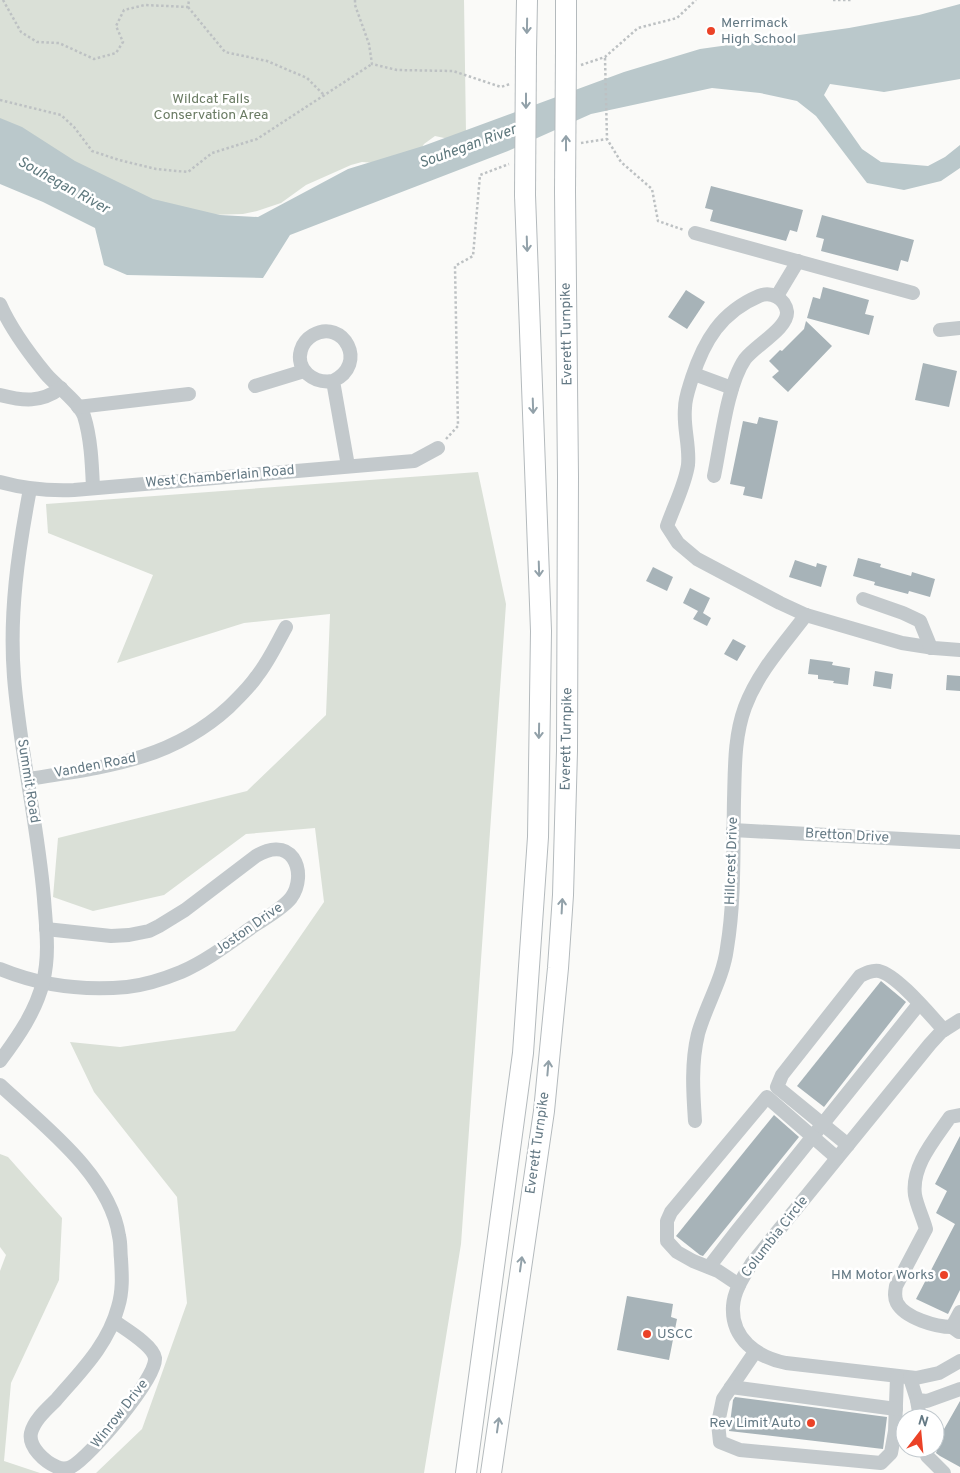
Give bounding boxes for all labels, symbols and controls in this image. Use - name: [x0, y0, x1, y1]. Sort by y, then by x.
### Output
- place label: Merrimack High School: [721, 15, 796, 48]
- one-way arrow: [522, 18, 532, 34]
- marker: Merrimack High School: [705, 25, 717, 37]
- park label: Wildcat Falls Conservation Area: [154, 91, 268, 124]
- one-way arrow: [521, 92, 531, 109]
- water label: Souhegan River: [417, 120, 520, 173]
- one-way arrow: [561, 135, 570, 151]
- water label: Souhegan River: [14, 153, 113, 220]
- one-way arrow: [522, 236, 532, 252]
- street label: Everett Turnpike: [558, 282, 576, 386]
- one-way arrow: [528, 398, 537, 414]
- street label: West Chamberlain Road: [145, 462, 295, 492]
- one-way arrow: [534, 560, 543, 576]
- street label: Everett Turnpike: [558, 687, 576, 791]
- one-way arrow: [535, 723, 544, 739]
- street label: Summit Road: [13, 738, 43, 824]
- street label: Vanden Road: [53, 750, 137, 782]
- street label: Hillcrest Drive: [722, 817, 742, 905]
- street label: Bretton Drive: [805, 825, 889, 847]
- street label: Joston Drive: [212, 899, 286, 959]
- one-way arrow: [558, 899, 567, 915]
- one-way arrow: [543, 1061, 553, 1077]
- street label: Everett Turnpike: [522, 1091, 554, 1195]
- street label: Columbia Circle: [738, 1193, 812, 1281]
- one-way arrow: [517, 1256, 527, 1272]
- place label: HM Motor Works: [831, 1267, 934, 1284]
- marker: HM Motor Works: [938, 1269, 950, 1281]
- place label: USCC: [657, 1326, 693, 1343]
- marker: USCC: [641, 1328, 653, 1340]
- street label: Winrow Drive: [88, 1376, 152, 1452]
- north arrow: [895, 1408, 945, 1458]
- text: N: [916, 1412, 930, 1432]
- place label: Rev Limit Auto: [709, 1415, 801, 1432]
- one-way arrow: [493, 1417, 503, 1433]
- marker: Rev Limit Auto: [805, 1417, 817, 1429]

